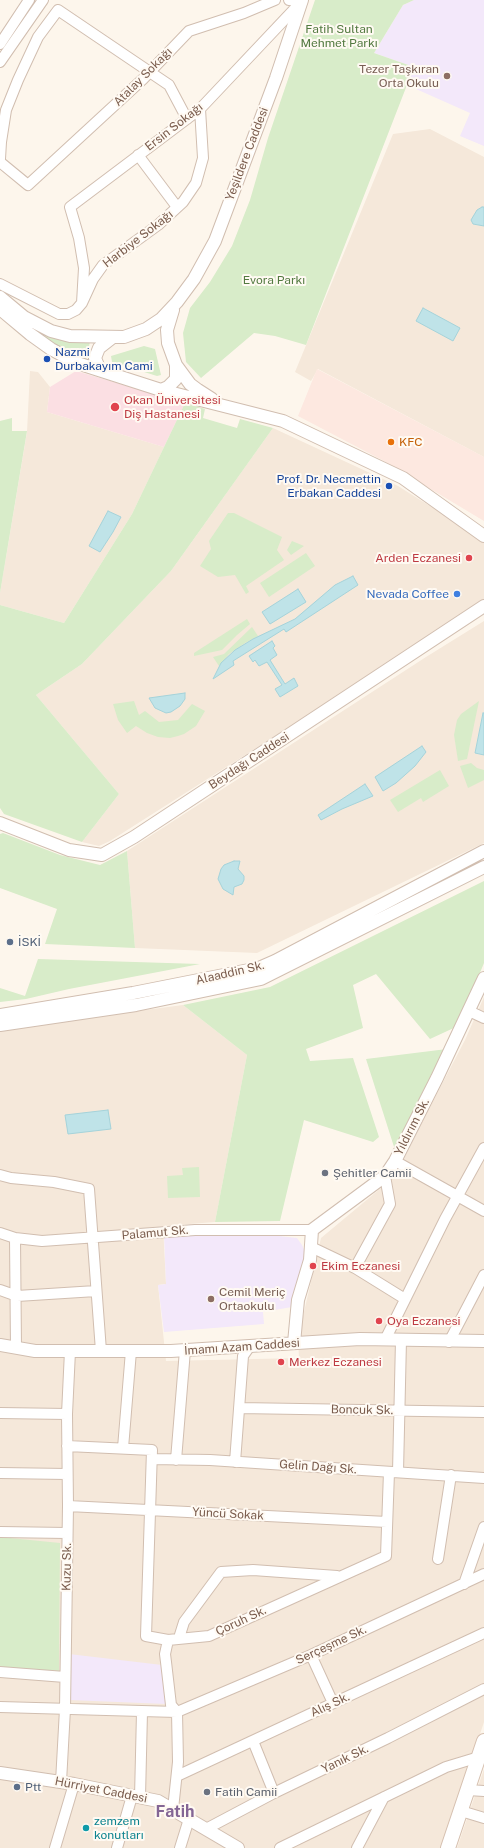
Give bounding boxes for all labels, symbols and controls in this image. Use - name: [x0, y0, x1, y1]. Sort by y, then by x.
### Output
- park label: Fatih Sultan Mehmet Parkı: [300, 22, 378, 50]
- street label: Atalay Sokağı: [111, 45, 175, 109]
- place label: Tezer Taşkıran Orta Okulu: [359, 62, 439, 90]
- marker: Tezer Taşkıran Orta Okulu: [442, 71, 452, 81]
- street label: Ersin Sokağı: [142, 100, 206, 154]
- street label: Yeşildere Caddesi: [223, 105, 271, 203]
- street label: Harbiye Sokağı: [100, 207, 176, 271]
- park label: Evora Parkı: [243, 273, 305, 287]
- place label: Nazmi Durbakayım Cami: [55, 345, 153, 373]
- marker: Nazmi Durbakayım Cami: [42, 354, 52, 364]
- place label: Okan Üniversitesi Diş Hastanesi: [124, 393, 221, 421]
- marker: Okan Üniversitesi Diş Hastanesi: [109, 401, 121, 413]
- place label: KFC: [399, 435, 423, 449]
- marker: KFC: [386, 437, 396, 447]
- place label: Prof. Dr. Necmettin Erbakan Caddesi: [277, 472, 381, 500]
- marker: Prof. Dr. Necmettin Erbakan Caddesi: [384, 481, 394, 491]
- place label: Arden Eczanesi: [375, 551, 461, 565]
- marker: Arden Eczanesi: [464, 553, 474, 563]
- place label: Nevada Coffee: [367, 587, 449, 601]
- marker: Nevada Coffee: [452, 589, 462, 599]
- street label: Beydağı Caddesi: [206, 730, 292, 792]
- place label: İSKİ: [18, 935, 41, 949]
- marker: İSKİ: [5, 937, 15, 947]
- street label: Alaaddin Sk.: [194, 958, 266, 988]
- street label: Yıldırım Sk.: [391, 1096, 433, 1158]
- place label: Şehitler Camii: [333, 1166, 411, 1180]
- marker: Şehitler Camii: [320, 1168, 330, 1178]
- street label: Palamut Sk.: [121, 1223, 189, 1243]
- place label: Ekim Eczanesi: [321, 1259, 400, 1273]
- marker: Ekim Eczanesi: [308, 1261, 318, 1271]
- place label: Cemil Meriç Ortaokulu: [219, 1285, 286, 1313]
- marker: Cemil Meriç Ortaokulu: [206, 1294, 216, 1304]
- place label: Oya Eczanesi: [387, 1314, 461, 1328]
- marker: Oya Eczanesi: [374, 1316, 384, 1326]
- street label: İmamı Azam Caddesi: [184, 1336, 300, 1358]
- place label: Merkez Eczanesi: [289, 1355, 382, 1369]
- marker: Merkez Eczanesi: [276, 1357, 286, 1367]
- street label: Boncuk Sk.: [331, 1402, 393, 1418]
- street label: Gelin Dağı Sk.: [279, 1457, 357, 1477]
- street label: Yüncü Sokak: [192, 1505, 264, 1523]
- street label: Kuzu Sk.: [59, 1543, 75, 1591]
- street label: Çoruh Sk.: [213, 1603, 269, 1639]
- street label: Serçeşme Sk.: [293, 1622, 369, 1668]
- street label: Alış Sk.: [308, 1690, 352, 1720]
- street label: Yanık Sk.: [319, 1742, 371, 1776]
- street label: Hürriyet Caddesi: [54, 1774, 148, 1806]
- place label: Ptt: [25, 1780, 41, 1794]
- marker: Ptt: [12, 1782, 22, 1792]
- place label: Fatih Camii: [215, 1785, 277, 1799]
- marker: Fatih Camii: [202, 1787, 212, 1797]
- district label: Fatih: [156, 1802, 194, 1822]
- place label: zemzem konutları: [94, 1814, 144, 1842]
- marker: zemzem konutları: [81, 1823, 91, 1833]

